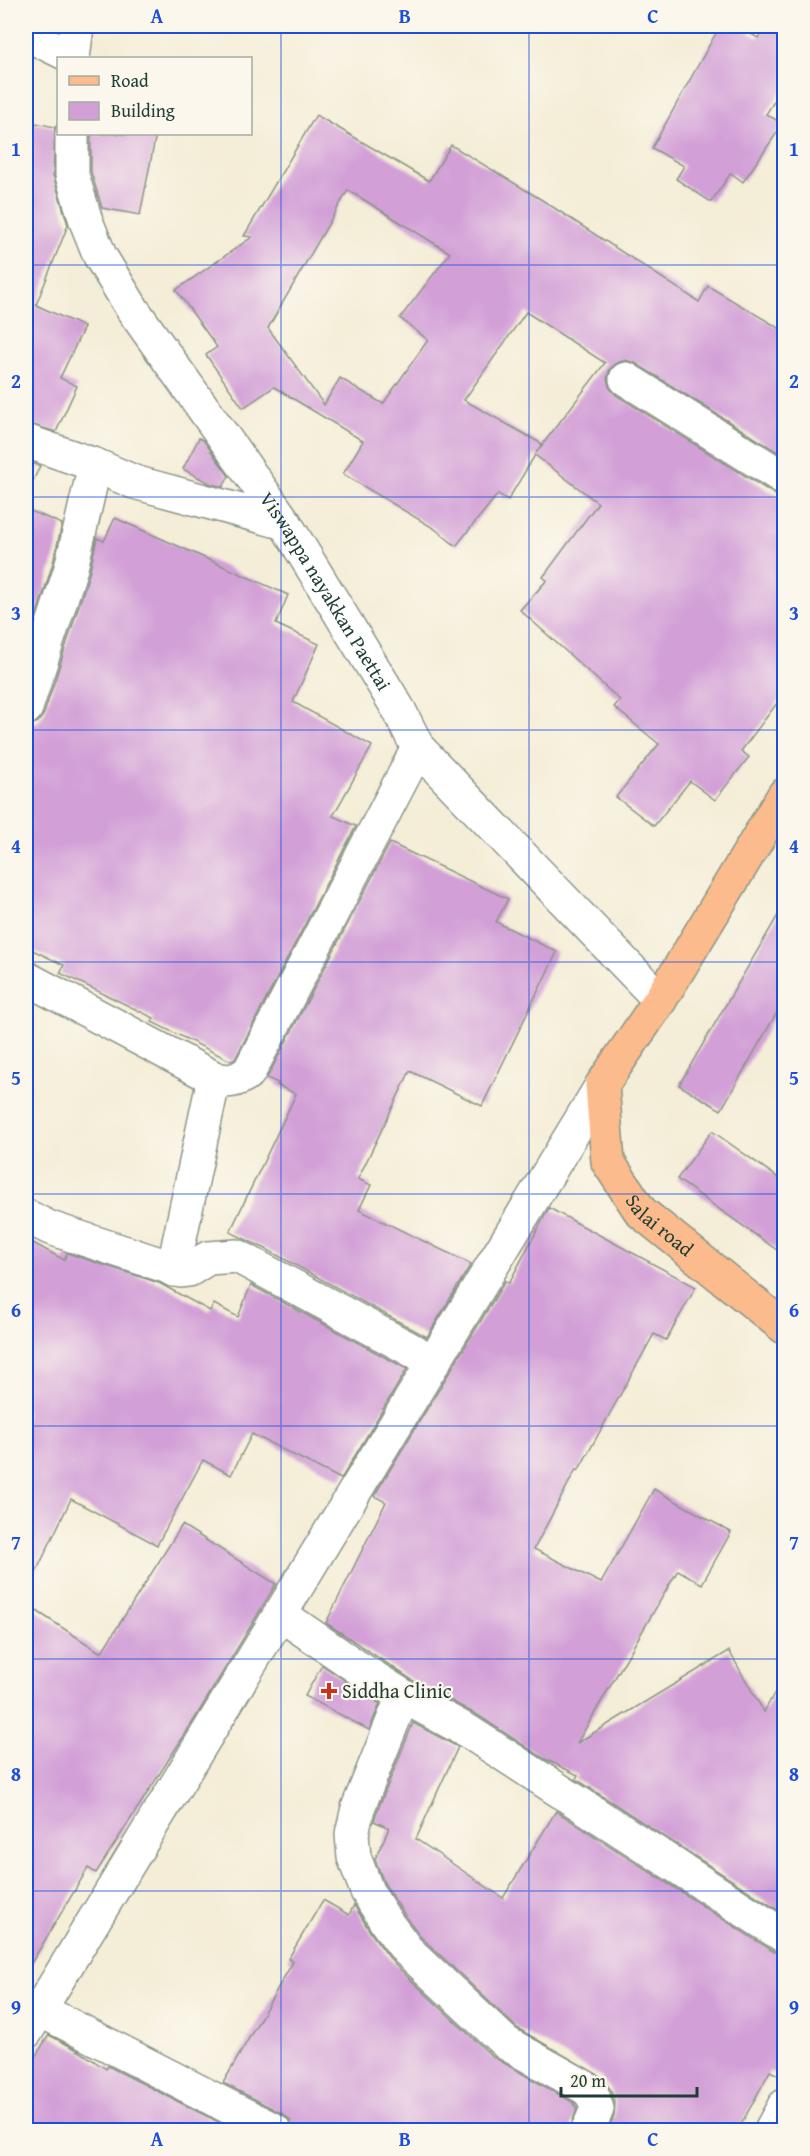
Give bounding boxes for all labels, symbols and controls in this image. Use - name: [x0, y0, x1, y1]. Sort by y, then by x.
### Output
- text: A: [151, 1, 164, 30]
- text: B: [399, 1, 411, 30]
- text: C: [647, 1, 659, 30]
- legend: [57, 57, 252, 135]
- text: Road: [111, 67, 149, 94]
- text: Building: [111, 97, 175, 124]
- text: 1: [11, 134, 21, 163]
- text: 1: [789, 134, 799, 163]
- text: 2: [11, 366, 21, 395]
- text: 2: [789, 366, 799, 395]
- street label: Viswappa nayakkan Paettai: [253, 485, 399, 696]
- text: 3: [11, 598, 21, 627]
- text: 3: [789, 598, 799, 627]
- text: 4: [11, 831, 21, 860]
- text: 4: [789, 831, 799, 860]
- text: 5: [11, 1063, 21, 1092]
- text: 5: [789, 1063, 799, 1092]
- street label: Salai road: [619, 1188, 700, 1263]
- text: 6: [11, 1295, 21, 1324]
- text: 6: [789, 1295, 799, 1324]
- text: 7: [11, 1527, 21, 1556]
- text: 7: [789, 1527, 799, 1556]
- place label: Siddha Clinic: [342, 1676, 452, 1705]
- marker: Siddha Clinic: [320, 1682, 338, 1700]
- text: 8: [11, 1759, 21, 1788]
- text: 8: [789, 1759, 799, 1788]
- text: 9: [11, 1992, 21, 2021]
- text: 9: [789, 1992, 799, 2021]
- scale bar: [561, 2060, 698, 2098]
- text: 20 m: [570, 2067, 606, 2094]
- text: A: [151, 2124, 164, 2153]
- text: B: [399, 2124, 411, 2153]
- text: C: [647, 2124, 659, 2153]

